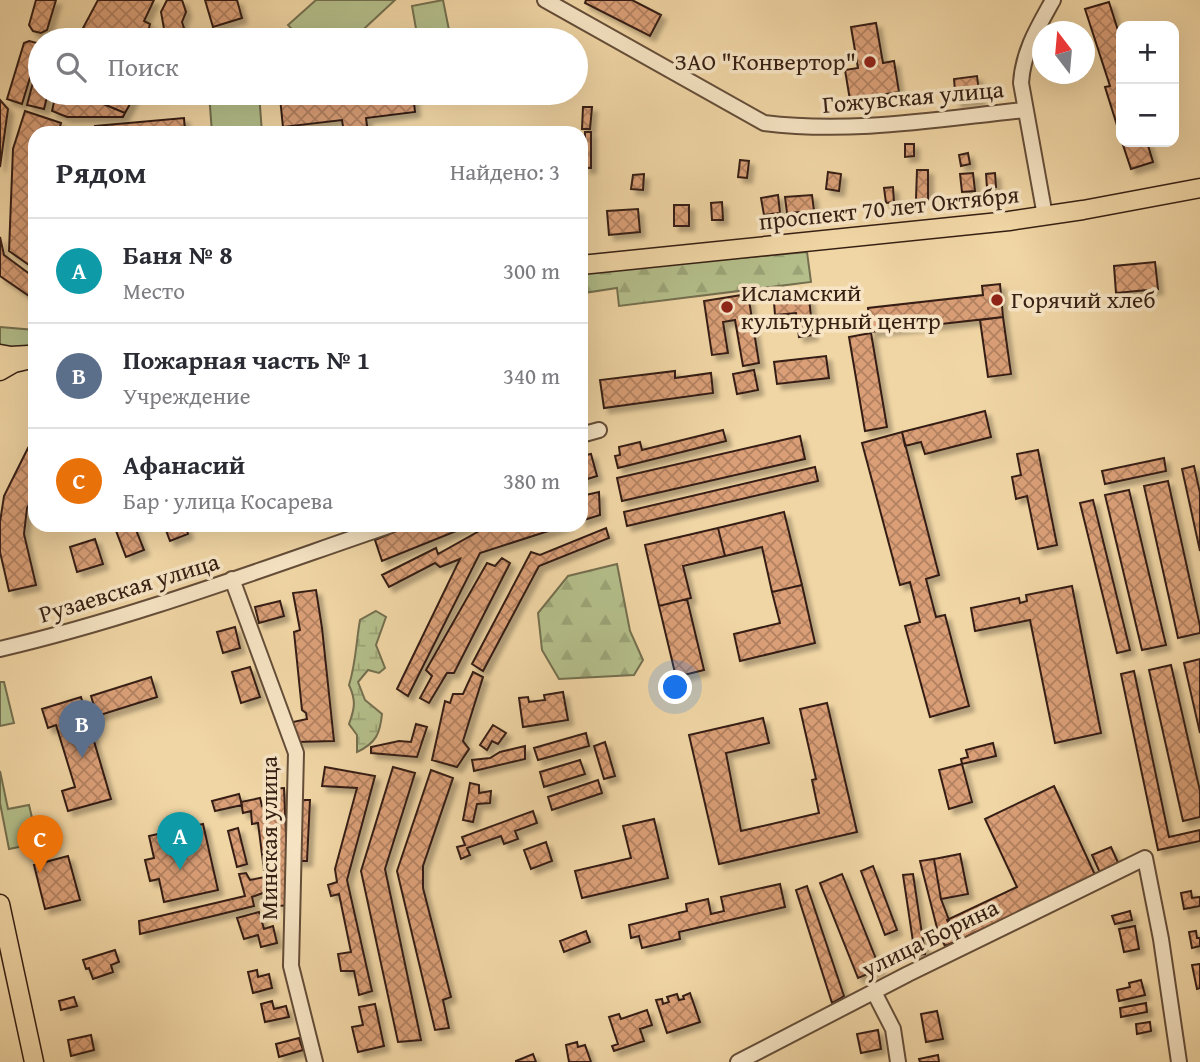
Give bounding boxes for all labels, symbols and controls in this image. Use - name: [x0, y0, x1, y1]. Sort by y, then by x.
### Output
- north arrow: [1032, 21, 1095, 84]
- map controls: [1116, 21, 1179, 147]
- button: +: [1116, 21, 1179, 84]
- search box: [28, 28, 588, 105]
- place label: ЗАО "Конвертор": [674, 44, 856, 79]
- text: Поиск: [108, 47, 179, 86]
- icon: search: [52, 48, 90, 86]
- marker: ЗАО "Конвертор": [862, 54, 878, 70]
- street label: Гожувская улица: [821, 71, 1006, 122]
- button: −: [1116, 84, 1179, 147]
- text: Рядом: [56, 150, 147, 194]
- text: Найдено: 3: [450, 155, 560, 188]
- street label: проспект 70 лет Октября: [757, 176, 1021, 239]
- text: Баня № 8: [123, 235, 233, 274]
- text: A: [72, 254, 86, 287]
- text: 300 m: [503, 254, 560, 287]
- text: Место: [123, 274, 185, 307]
- place label: Исламский культурный центр: [741, 275, 941, 338]
- place label: Горячий хлеб: [1011, 282, 1156, 317]
- marker: Горячий хлеб: [989, 292, 1005, 308]
- marker: Исламский культурный центр: [719, 299, 735, 315]
- text: Пожарная часть № 1: [123, 340, 370, 379]
- text: B: [72, 359, 86, 392]
- text: 340 m: [503, 359, 560, 392]
- text: Учреждение: [123, 379, 250, 412]
- text: Афанасий: [123, 445, 245, 484]
- text: C: [72, 464, 86, 497]
- text: 380 m: [503, 464, 560, 497]
- text: Бар · улица Косарева: [123, 484, 333, 517]
- street label: Рузаевская улица: [34, 543, 224, 632]
- your location: [658, 670, 692, 704]
- pin: B: [59, 700, 105, 758]
- street label: Минская улица: [251, 755, 286, 920]
- pin: A: [157, 812, 203, 870]
- pin: C: [17, 815, 63, 873]
- street label: улица Борина: [854, 889, 1005, 986]

